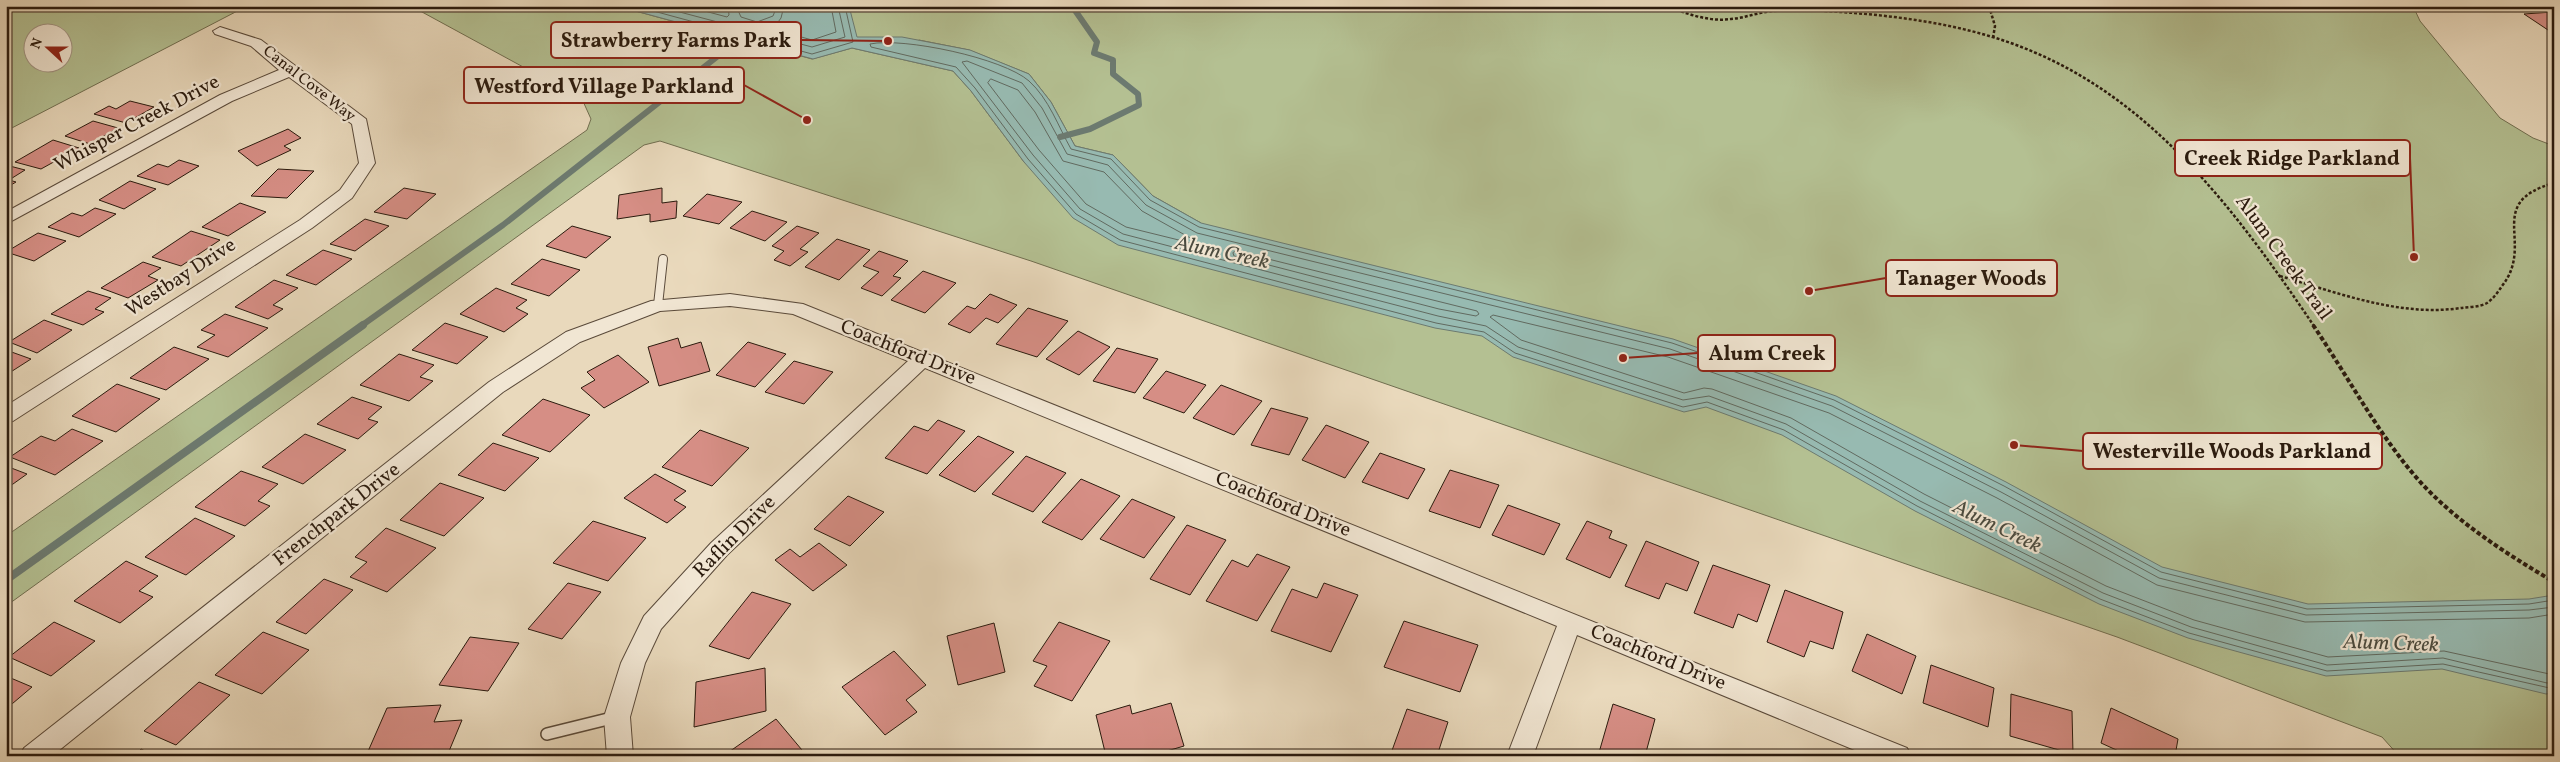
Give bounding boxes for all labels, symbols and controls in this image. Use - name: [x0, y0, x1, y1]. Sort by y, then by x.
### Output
- north arrow: [22, 22, 72, 72]
- callout: Strawberry Farms Park: [551, 22, 801, 58]
- text: Strawberry Farms Park: [561, 27, 791, 56]
- text: N: [27, 36, 48, 52]
- street label: Canal Cove Way: [258, 41, 360, 127]
- callout: Westford Village Parkland: [464, 67, 744, 103]
- street label: Whisper Creek Drive: [49, 68, 225, 180]
- text: Westford Village Parkland: [474, 73, 734, 102]
- callout: Creek Ridge Parkland: [2175, 140, 2410, 176]
- text: Creek Ridge Parkland: [2184, 145, 2400, 174]
- street label: Alum Creek Trail: [2228, 190, 2338, 327]
- water label: Alum Creek: [1171, 229, 1272, 277]
- street label: Westbay Drive: [120, 232, 242, 324]
- callout: Tanager Woods: [1886, 260, 2057, 296]
- text: Tanager Woods: [1896, 265, 2046, 294]
- street label: Coachford Drive: [836, 313, 980, 393]
- callout: Alum Creek: [1698, 335, 1835, 371]
- text: Alum Creek: [1708, 340, 1826, 369]
- callout: Westerville Woods Parkland: [2083, 433, 2382, 469]
- text: Westerville Woods Parkland: [2093, 438, 2371, 467]
- street label: Frenchpark Drive: [268, 456, 406, 574]
- street label: Coachford Drive: [1211, 465, 1355, 545]
- street label: Raflin Drive: [687, 489, 783, 585]
- water label: Alum Creek: [1947, 493, 2047, 561]
- street label: Coachford Drive: [1586, 618, 1730, 698]
- water label: Alum Creek: [2342, 628, 2440, 660]

